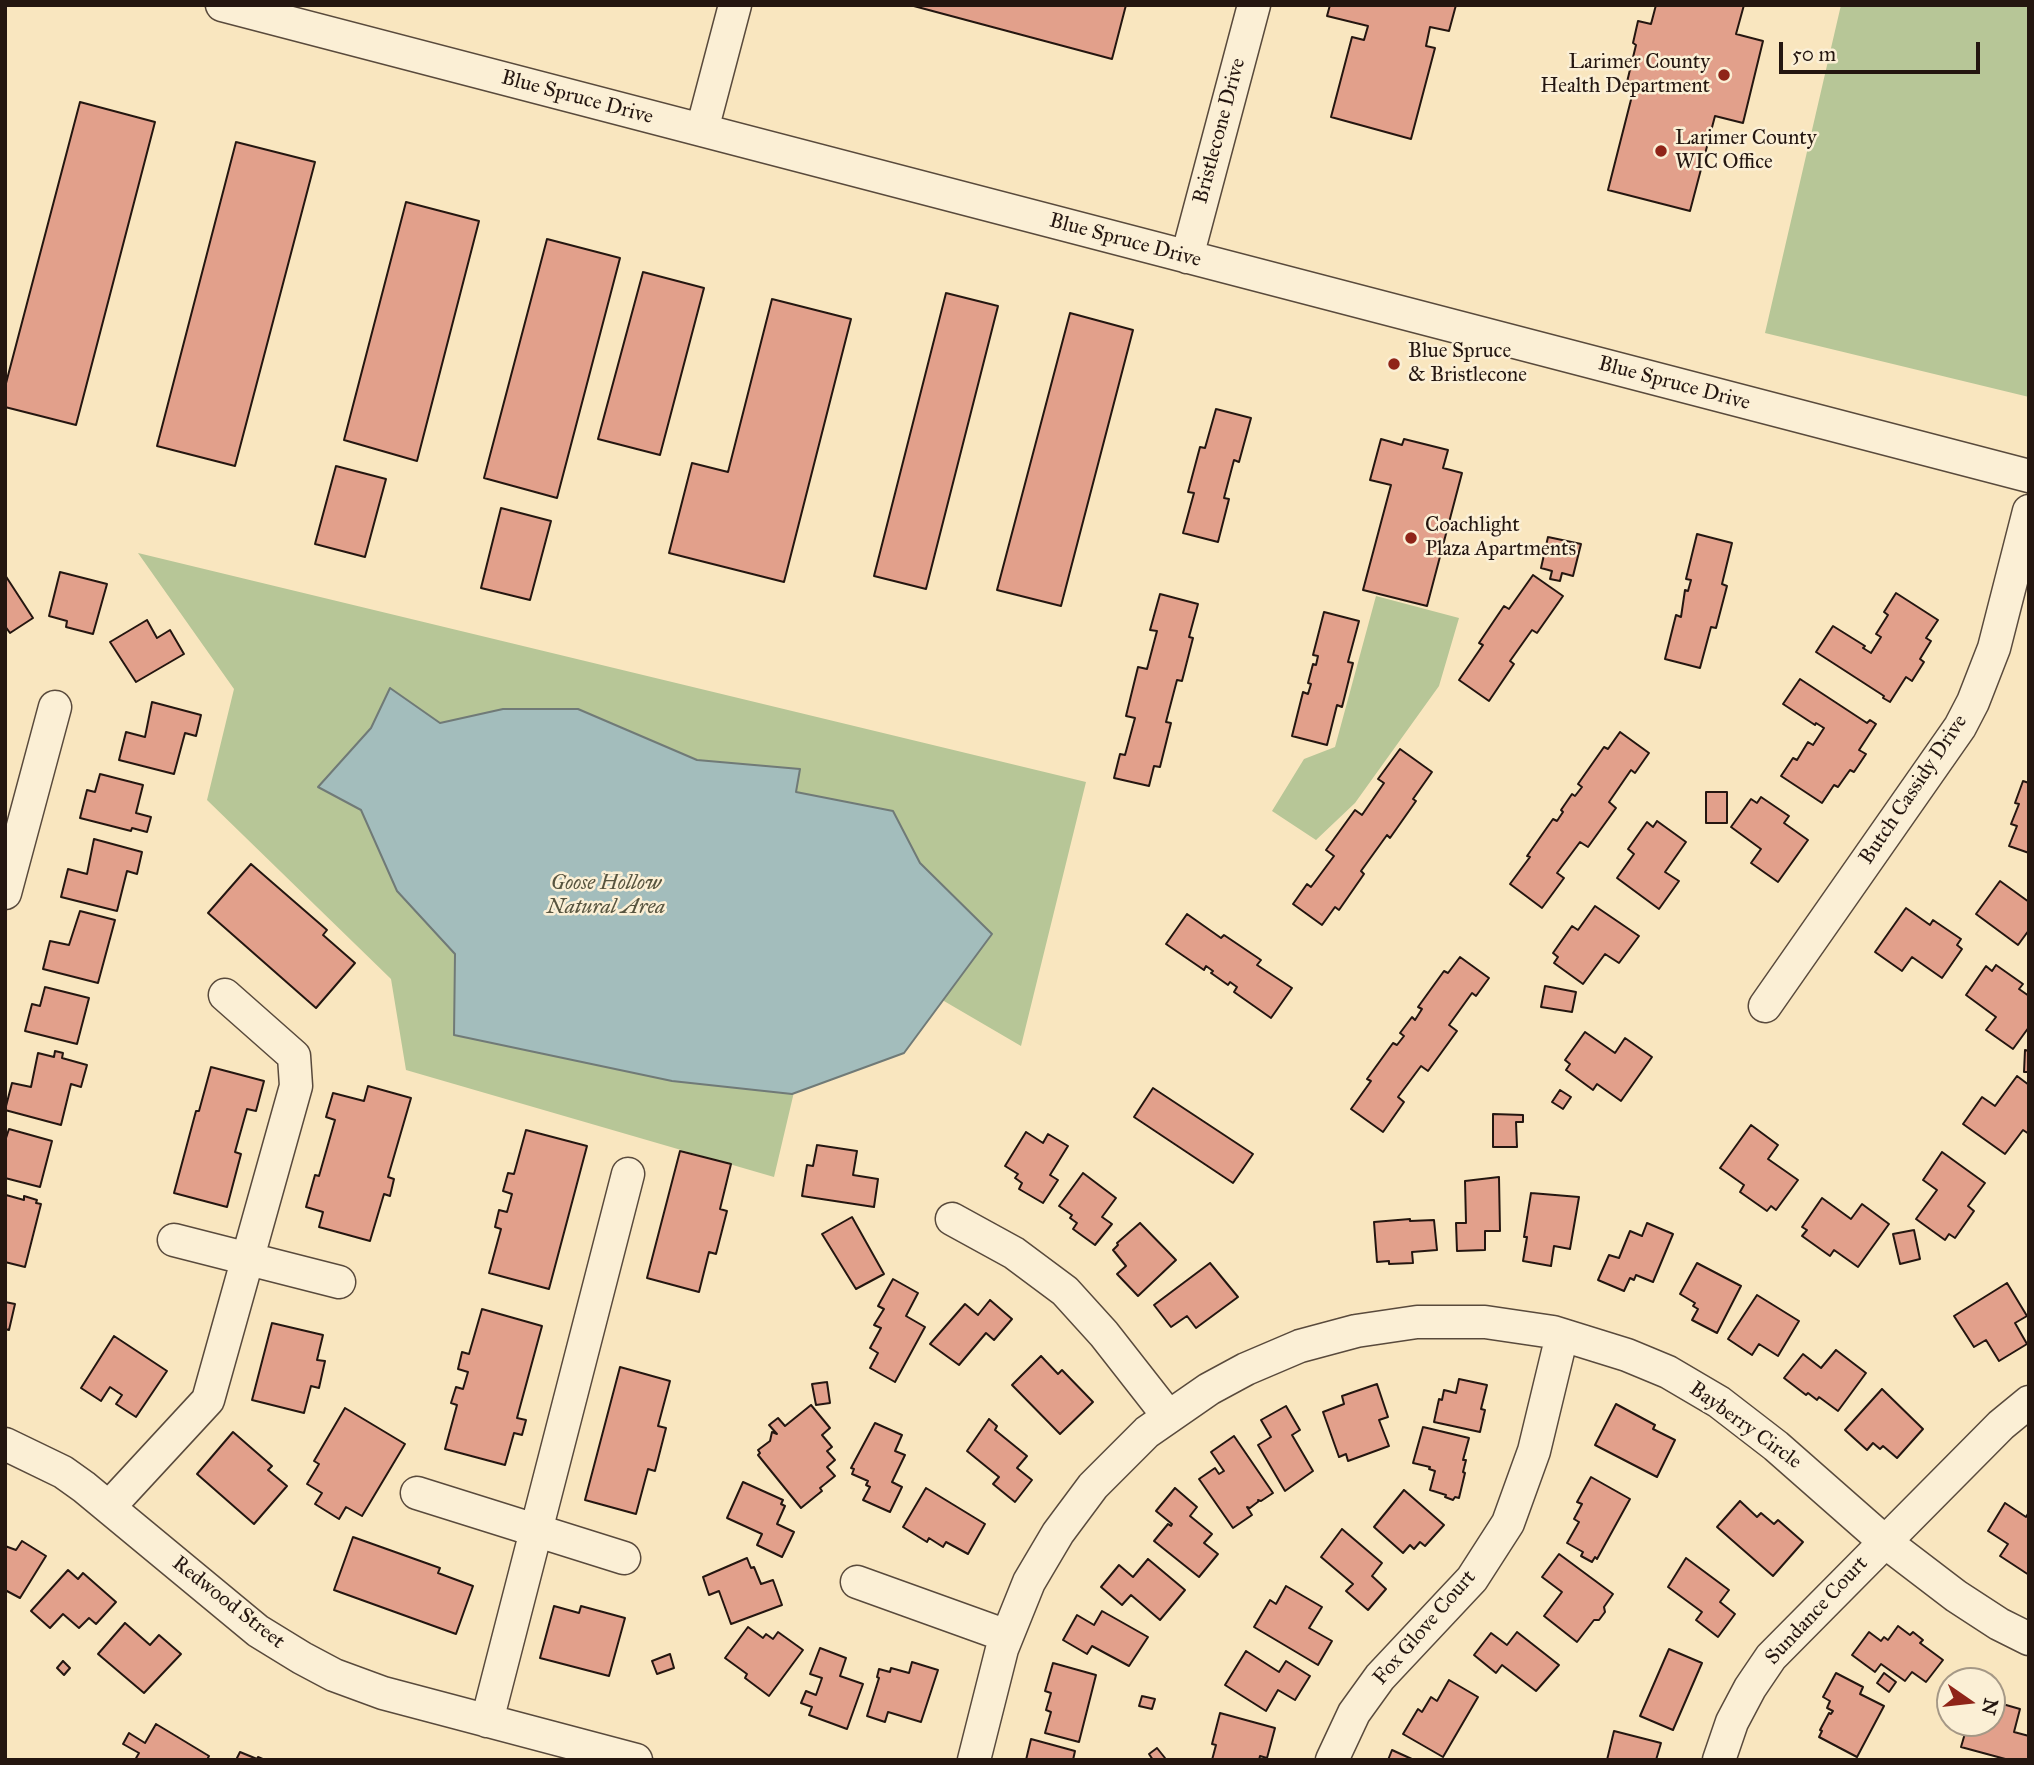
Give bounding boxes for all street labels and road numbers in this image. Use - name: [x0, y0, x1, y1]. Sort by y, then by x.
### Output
- street label: Bristlecone Drive: [1188, 55, 1252, 207]
- street label: Blue Spruce Drive: [498, 66, 656, 130]
- street label: Blue Spruce Drive: [1046, 209, 1204, 273]
- street label: Blue Spruce Drive: [1595, 352, 1753, 416]
- street label: Butch Cassidy Drive: [1855, 710, 1973, 870]
- street label: Bayberry Circle: [1684, 1377, 1806, 1475]
- street label: Redwood Street: [167, 1551, 289, 1655]
- street label: Sundance Court: [1760, 1552, 1874, 1670]
- street label: Fox Glove Court: [1368, 1565, 1482, 1691]

